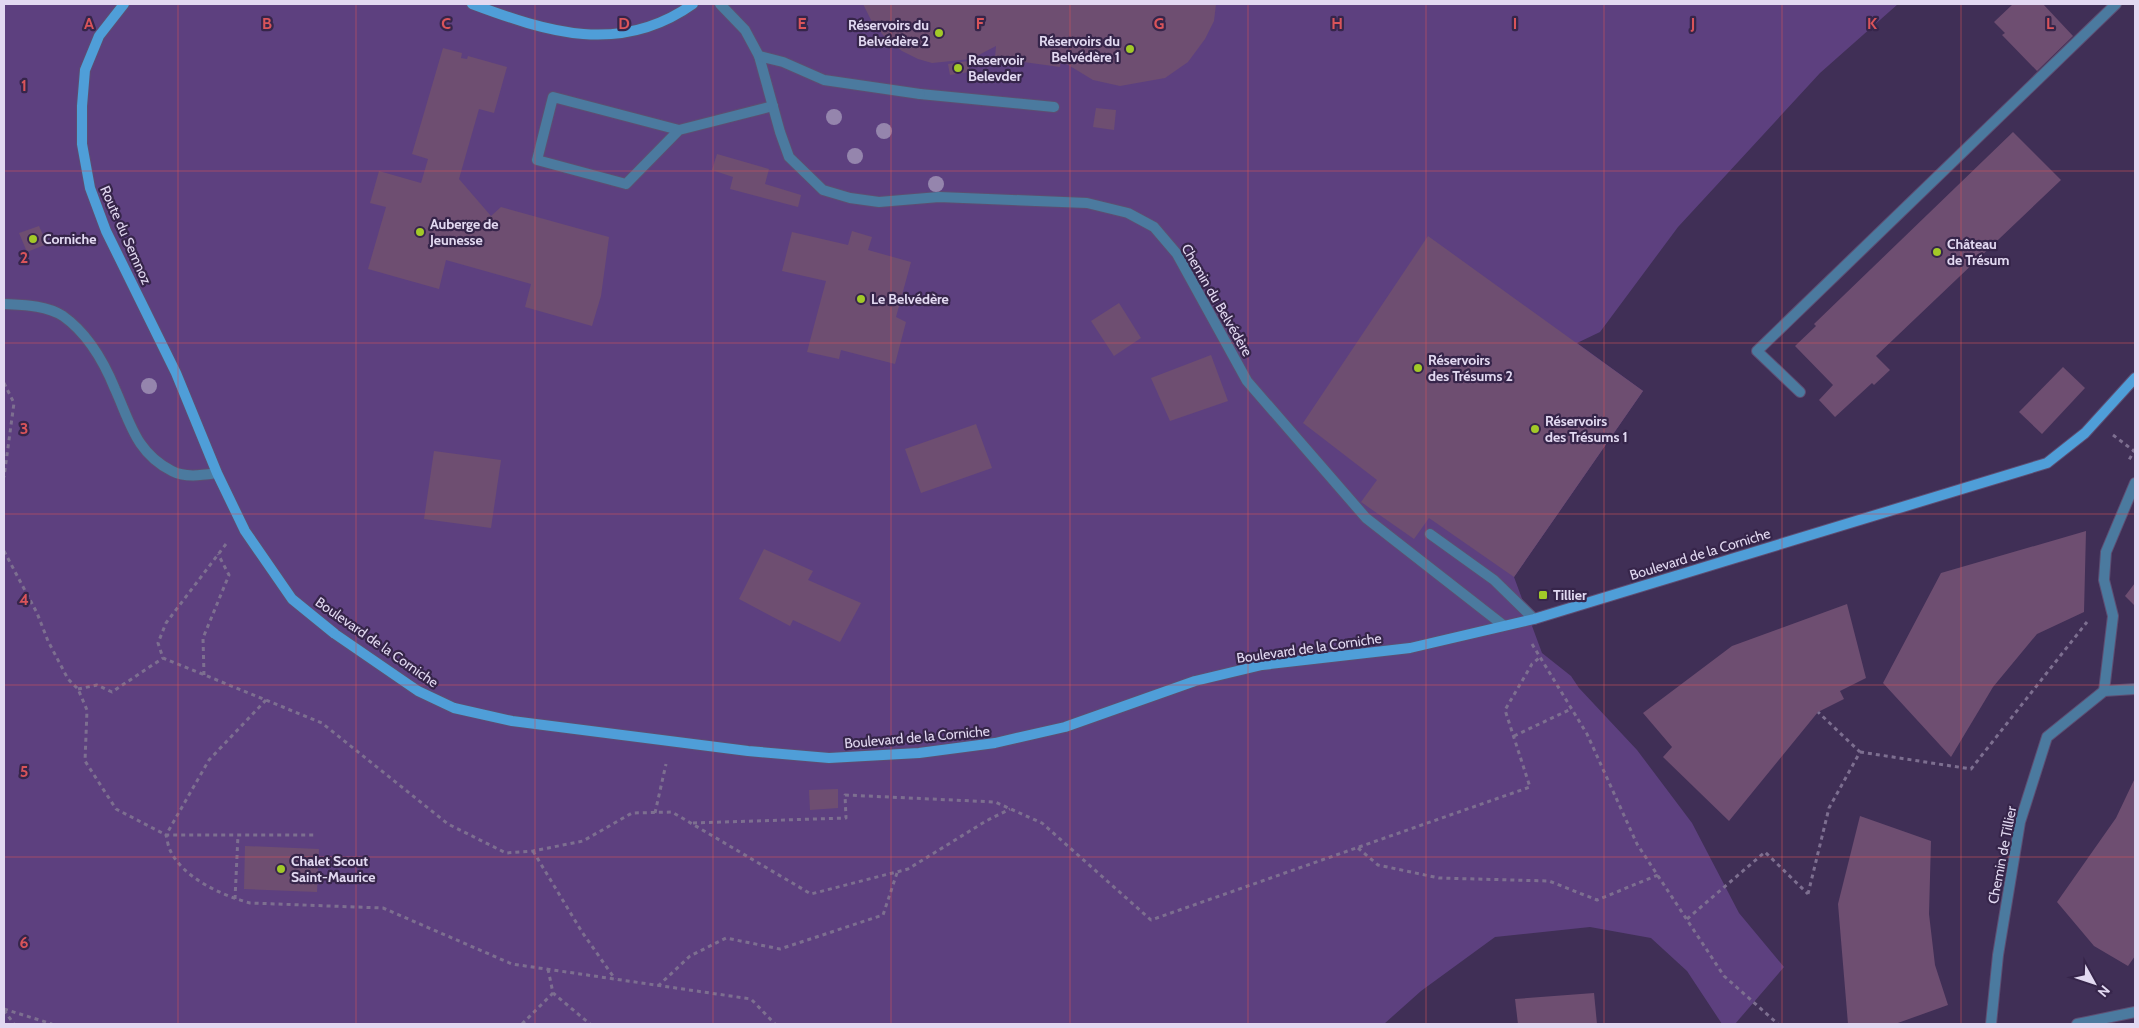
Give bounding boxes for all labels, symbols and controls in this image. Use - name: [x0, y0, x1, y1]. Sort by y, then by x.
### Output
- text: A: [84, 14, 94, 33]
- text: B: [262, 14, 272, 33]
- text: C: [441, 14, 451, 33]
- text: D: [618, 14, 630, 33]
- text: E: [797, 14, 807, 33]
- text: F: [976, 14, 985, 33]
- text: G: [1154, 14, 1164, 33]
- text: H: [1331, 14, 1343, 33]
- text: I: [1513, 14, 1517, 33]
- text: J: [1690, 14, 1695, 33]
- text: K: [1867, 14, 1877, 33]
- text: L: [2046, 14, 2054, 33]
- place label: Réservoirs du Belvédère 2: [848, 16, 929, 50]
- marker: Réservoirs du Belvédère 2: [933, 27, 945, 39]
- place label: Réservoirs du Belvédère 1: [1039, 32, 1120, 66]
- marker: Réservoirs du Belvédère 1: [1124, 43, 1136, 55]
- place label: Reservoir Belevder: [968, 51, 1025, 85]
- marker: Reservoir Belevder: [952, 62, 964, 74]
- text: 1: [21, 76, 27, 95]
- street label: Route du Semnoz: [96, 183, 156, 287]
- place label: Auberge de Jeunesse: [429, 215, 499, 249]
- marker: Auberge de Jeunesse: [414, 226, 426, 238]
- place label: Corniche: [43, 230, 96, 248]
- marker: Corniche: [27, 233, 39, 245]
- place label: Château de Trésum: [1947, 235, 2009, 269]
- street label: Chemin du Belvédère: [1177, 241, 1257, 359]
- marker: Château de Trésum: [1931, 246, 1943, 258]
- text: 2: [20, 248, 28, 267]
- place label: Le Belvédère: [871, 290, 949, 308]
- marker: Le Belvédère: [855, 293, 867, 305]
- place label: Réservoirs des Trésums 2: [1428, 351, 1513, 385]
- marker: Réservoirs des Trésums 2: [1412, 362, 1424, 374]
- place label: Réservoirs des Trésums 1: [1545, 412, 1628, 446]
- text: 3: [20, 419, 28, 438]
- marker: Réservoirs des Trésums 1: [1529, 423, 1541, 435]
- street label: Boulevard de la Corniche: [1627, 524, 1773, 584]
- place label: Tillier: [1553, 586, 1587, 604]
- marker: Tillier: [1537, 589, 1549, 601]
- text: 4: [19, 590, 29, 609]
- street label: Boulevard de la Corniche: [312, 593, 442, 691]
- street label: Boulevard de la Corniche: [1235, 629, 1383, 667]
- street label: Boulevard de la Corniche: [843, 722, 991, 752]
- text: 5: [20, 762, 28, 781]
- street label: Chemin de Tillier: [1984, 804, 2020, 905]
- place label: Chalet Scout Saint-Maurice: [291, 852, 376, 886]
- marker: Chalet Scout Saint-Maurice: [275, 863, 287, 875]
- text: 6: [20, 933, 29, 952]
- north arrow: [2069, 958, 2119, 1008]
- text: N: [2094, 982, 2114, 1001]

